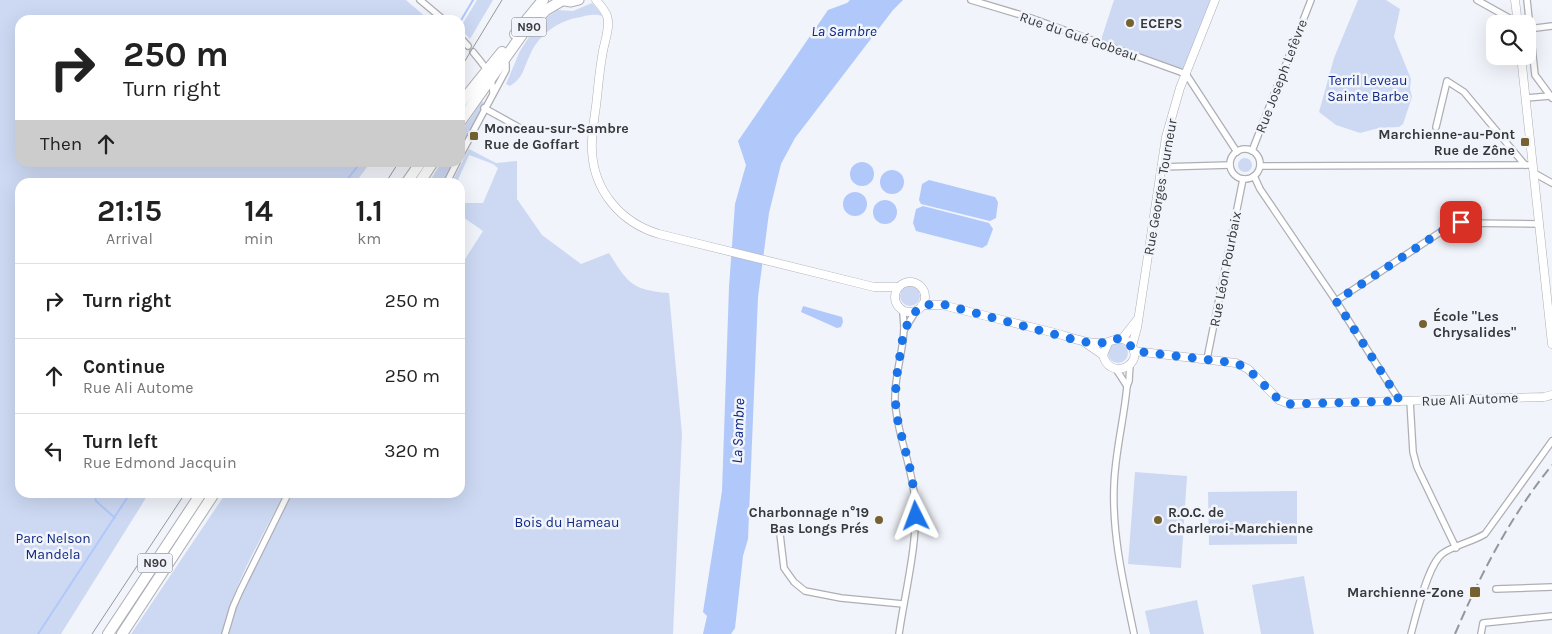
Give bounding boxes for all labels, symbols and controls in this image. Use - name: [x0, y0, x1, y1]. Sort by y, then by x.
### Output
- street label: Rue du Gué Gobeau: [1017, 8, 1140, 65]
- place label: ECEPS: [1140, 15, 1182, 32]
- map controls: [1486, 15, 1536, 65]
- button: search: [1486, 15, 1536, 65]
- marker: ECEPS: [1124, 17, 1136, 29]
- street label: Rue Joseph Lefèvre: [1252, 17, 1311, 135]
- road number: N90: [512, 18, 546, 36]
- water label: La Sambre: [811, 22, 877, 40]
- text: 250 m: [123, 34, 229, 75]
- icon: right: [40, 35, 105, 100]
- park label: Terril Leveau Sainte Barbe: [1327, 72, 1409, 105]
- text: Turn right: [123, 76, 221, 102]
- street label: Rue Georges Tourneur: [1140, 117, 1181, 257]
- place label: Monceau-sur-Sambre Rue de Goffart: [484, 120, 629, 153]
- place label: Marchienne-au-Pont Rue de Zône: [1378, 126, 1515, 159]
- icon: ahead: [92, 130, 120, 158]
- marker: Monceau-sur-Sambre Rue de Goffart: [468, 130, 480, 142]
- text: Then: [40, 133, 82, 155]
- marker: Marchienne-au-Pont Rue de Zône: [1519, 136, 1531, 148]
- text: 21:15: [97, 193, 162, 229]
- text: 14: [244, 193, 273, 229]
- text: 1.1: [355, 193, 383, 229]
- pin: [1440, 201, 1482, 243]
- icon: arrive: [1447, 208, 1475, 236]
- street label: Rue Léon Pourbaix: [1206, 210, 1245, 328]
- text: Arrival: [106, 229, 153, 248]
- text: min: [244, 229, 273, 248]
- text: km: [357, 229, 381, 248]
- icon: right: [40, 287, 68, 315]
- text: Turn right: [83, 290, 172, 312]
- text: 250 m: [385, 290, 440, 312]
- place label: École "Les Chrysalides": [1433, 307, 1516, 341]
- marker: École "Les Chrysalides": [1417, 318, 1429, 330]
- text: Continue: [83, 356, 165, 378]
- icon: ahead: [40, 362, 68, 390]
- text: 250 m: [385, 365, 440, 387]
- text: Rue Ali Autome: [83, 378, 194, 397]
- street label: Rue Ali Autome: [1421, 389, 1519, 410]
- water label: La Sambre: [728, 398, 748, 464]
- text: Turn left: [83, 431, 158, 453]
- icon: left: [40, 437, 68, 465]
- text: 320 m: [384, 440, 440, 462]
- text: Rue Edmond Jacquin: [83, 453, 237, 472]
- position arrow: [889, 489, 941, 541]
- place label: Charbonnage n°19 Bas Longs Prés: [749, 504, 869, 537]
- place label: R.O.C. de Charleroi-Marchienne: [1168, 504, 1313, 537]
- park label: Bois du Hameau: [515, 514, 619, 531]
- marker: Charbonnage n°19 Bas Longs Prés: [873, 514, 885, 526]
- marker: R.O.C. de Charleroi-Marchienne: [1152, 514, 1164, 526]
- park label: Parc Nelson Mandela: [15, 530, 91, 563]
- road number: N90: [138, 554, 172, 572]
- place label: Marchienne-Zone: [1347, 584, 1464, 601]
- marker: Marchienne-Zone: [1468, 585, 1482, 599]

